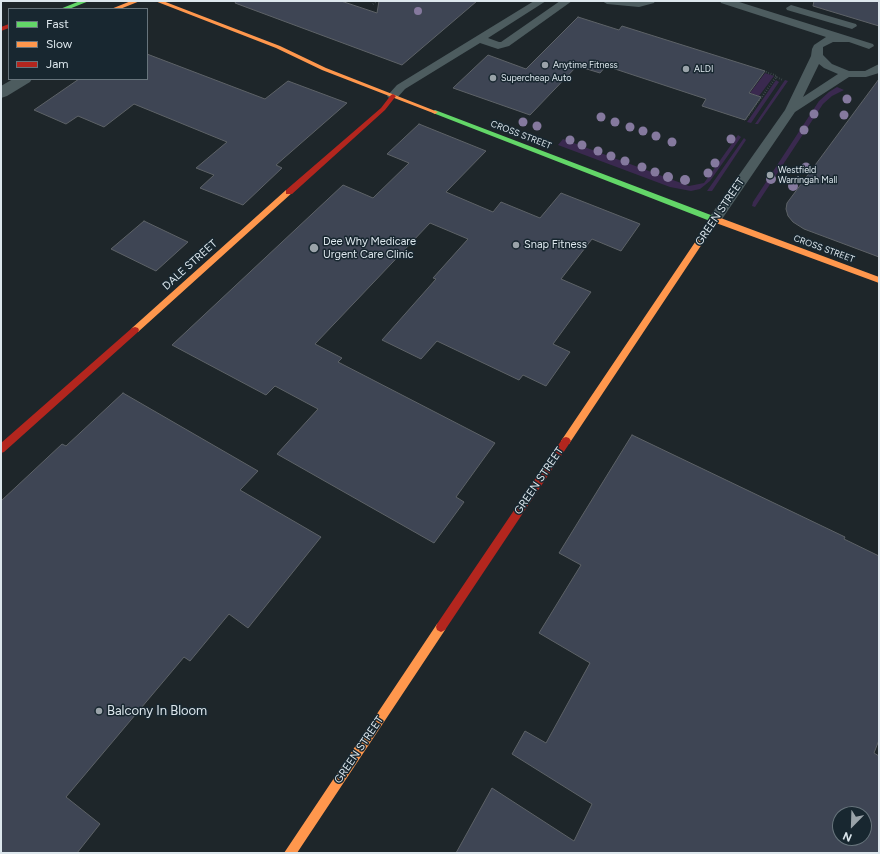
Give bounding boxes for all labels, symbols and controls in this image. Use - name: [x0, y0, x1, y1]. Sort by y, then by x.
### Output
- legend: [8, 8, 148, 80]
- text: Fast: [46, 17, 69, 31]
- text: Slow: [46, 37, 72, 51]
- text: Jam: [46, 57, 69, 71]
- marker: Anytime Fitness: [540, 60, 550, 70]
- place label: Anytime Fitness: [553, 60, 618, 70]
- marker: ALDI: [681, 64, 691, 74]
- place label: ALDI: [694, 64, 713, 74]
- marker: Supercheap Auto: [488, 73, 498, 83]
- place label: Supercheap Auto: [501, 73, 571, 83]
- street label: CROSS STREET: [489, 118, 553, 152]
- place label: Westfield Warringah Mall: [778, 165, 837, 186]
- marker: Westfield Warringah Mall: [765, 170, 775, 180]
- street label: GREEN STREET: [693, 176, 747, 248]
- street label: CROSS STREET: [792, 233, 856, 265]
- place label: Dee Why Medicare Urgent Care Clinic: [323, 235, 416, 261]
- street label: DALE STREET: [160, 237, 220, 293]
- place label: Snap Fitness: [524, 238, 587, 252]
- marker: Snap Fitness: [511, 240, 521, 250]
- marker: Dee Why Medicare Urgent Care Clinic: [308, 242, 320, 254]
- street label: GREEN STREET: [512, 445, 566, 517]
- place label: Balcony In Bloom: [107, 703, 207, 719]
- marker: Balcony In Bloom: [94, 706, 104, 716]
- street label: GREEN STREET: [332, 714, 386, 786]
- north arrow: [832, 806, 872, 846]
- text: N: [841, 829, 854, 844]

